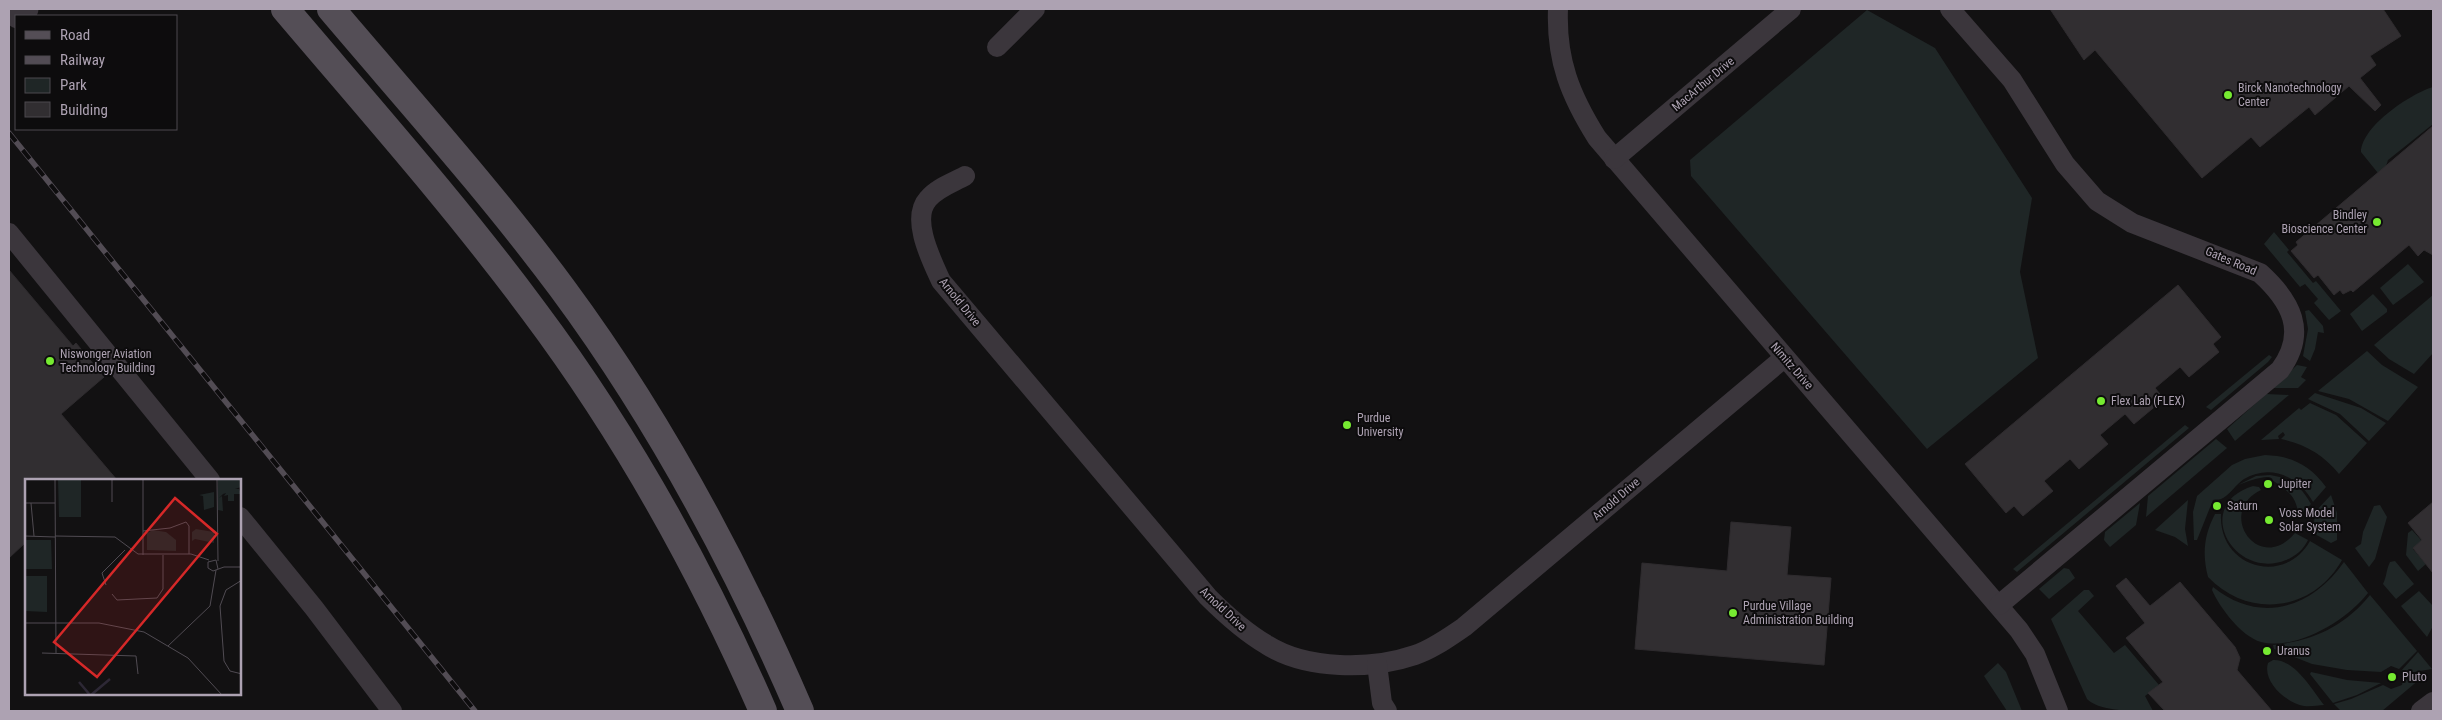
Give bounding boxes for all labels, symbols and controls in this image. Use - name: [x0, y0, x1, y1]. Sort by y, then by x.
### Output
- legend: [15, 15, 178, 130]
- text: Road: [60, 26, 90, 44]
- text: Railway: [60, 51, 105, 69]
- street label: MacArthur Drive: [1669, 54, 1737, 114]
- text: Park: [60, 76, 87, 94]
- place label: Birck Nanotechnology Center: [2238, 81, 2342, 109]
- marker: Birck Nanotechnology Center: [2222, 89, 2234, 101]
- text: Building: [60, 101, 108, 119]
- place label: Bindley Bioscience Center: [2281, 208, 2367, 236]
- marker: Bindley Bioscience Center: [2371, 216, 2383, 228]
- street label: Gates Road: [2203, 244, 2259, 278]
- street label: Arnold Drive: [936, 275, 984, 329]
- street label: Nimitz Drive: [1768, 340, 1816, 393]
- place label: Niswonger Aviation Technology Building: [60, 347, 155, 375]
- marker: Niswonger Aviation Technology Building: [44, 355, 56, 367]
- place label: Flex Lab (FLEX): [2111, 394, 2185, 408]
- marker: Flex Lab (FLEX): [2095, 395, 2107, 407]
- place label: Purdue University: [1357, 411, 1403, 439]
- marker: Purdue University: [1341, 419, 1353, 431]
- street label: Arnold Drive: [1590, 475, 1643, 523]
- place label: Jupiter: [2278, 477, 2311, 491]
- marker: Jupiter: [2262, 478, 2274, 490]
- inset map: [25, 479, 241, 695]
- place label: Saturn: [2227, 499, 2258, 513]
- marker: Saturn: [2211, 500, 2223, 512]
- place label: Voss Model Solar System: [2279, 506, 2341, 534]
- marker: Voss Model Solar System: [2263, 514, 2275, 526]
- street label: Arnold Drive: [1197, 584, 1249, 634]
- place label: Purdue Village Administration Building: [1743, 599, 1854, 627]
- marker: Purdue Village Administration Building: [1727, 607, 1739, 619]
- place label: Uranus: [2277, 644, 2310, 658]
- marker: Uranus: [2261, 645, 2273, 657]
- place label: Pluto: [2402, 670, 2427, 684]
- marker: Pluto: [2386, 671, 2398, 683]

